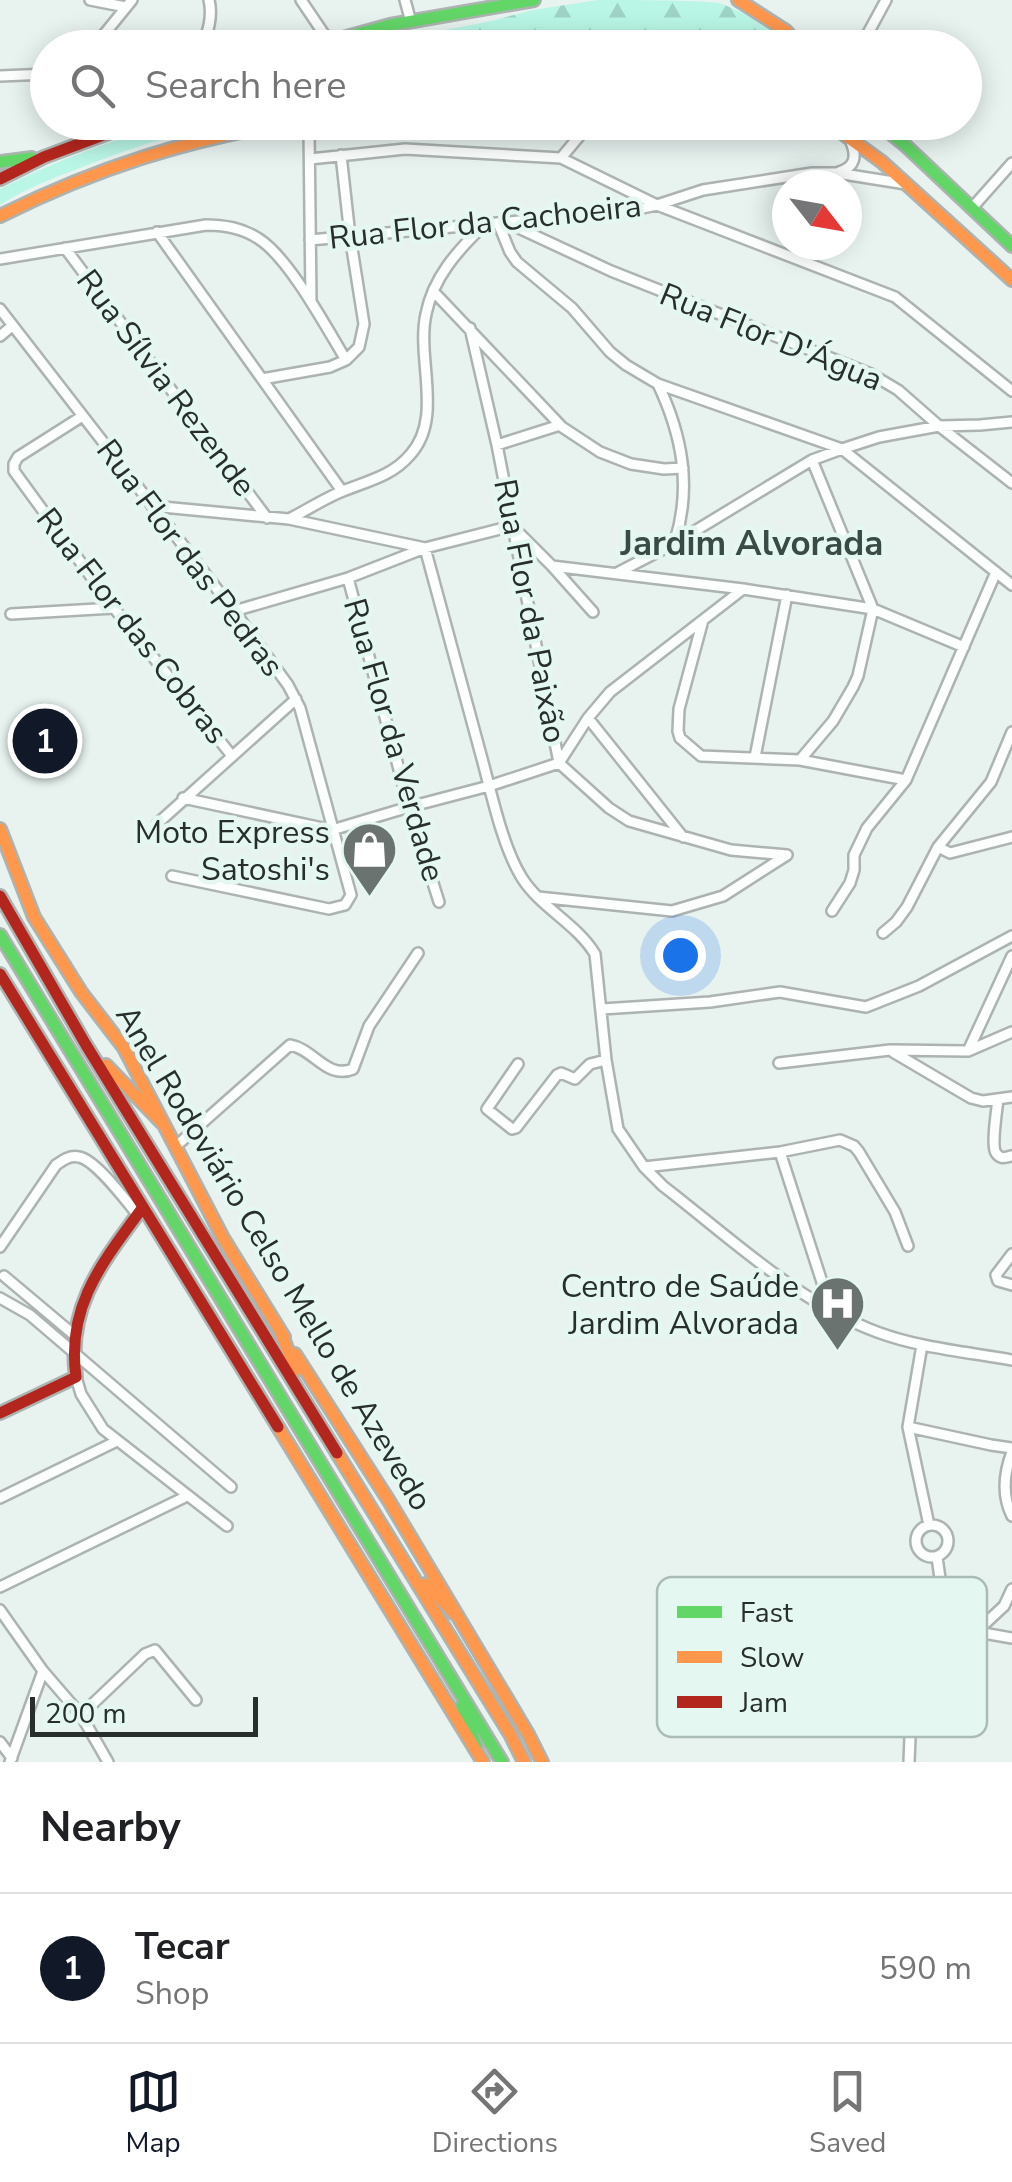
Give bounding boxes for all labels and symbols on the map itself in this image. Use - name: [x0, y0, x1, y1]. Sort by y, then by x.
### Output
- north arrow: [772, 170, 862, 260]
- street label: Rua Flor da Cachoeira: [327, 184, 643, 260]
- street label: Rua Sílvia Rezende: [66, 261, 266, 505]
- street label: Rua Flor D'Água: [653, 273, 889, 401]
- street label: Rua Flor das Pedras: [86, 430, 294, 686]
- street label: Rua Flor da Paixão: [483, 475, 577, 747]
- street label: Rua Flor das Cobras: [26, 499, 238, 753]
- district label: Jardim Alvorada: [620, 520, 883, 567]
- street label: Rua Flor da Verdade: [333, 594, 455, 886]
- pin: 1: [12, 704, 78, 778]
- place label: Moto Express Satoshi's: [135, 811, 330, 891]
- shop icon: Moto Express Satoshi's: [339, 820, 399, 899]
- your location: [655, 930, 706, 981]
- street label: Anel Rodoviário Celso Mello de Azevedo: [106, 997, 442, 1519]
- place label: Centro de Saúde Jardim Alvorada: [561, 1265, 799, 1345]
- hospital icon: Centro de Saúde Jardim Alvorada: [808, 1274, 868, 1353]
- legend: [657, 1577, 987, 1737]
- text: Fast: [740, 1594, 793, 1632]
- text: Slow: [740, 1639, 804, 1677]
- text: Jam: [739, 1684, 788, 1722]
- scale bar: [30, 1692, 258, 1736]

